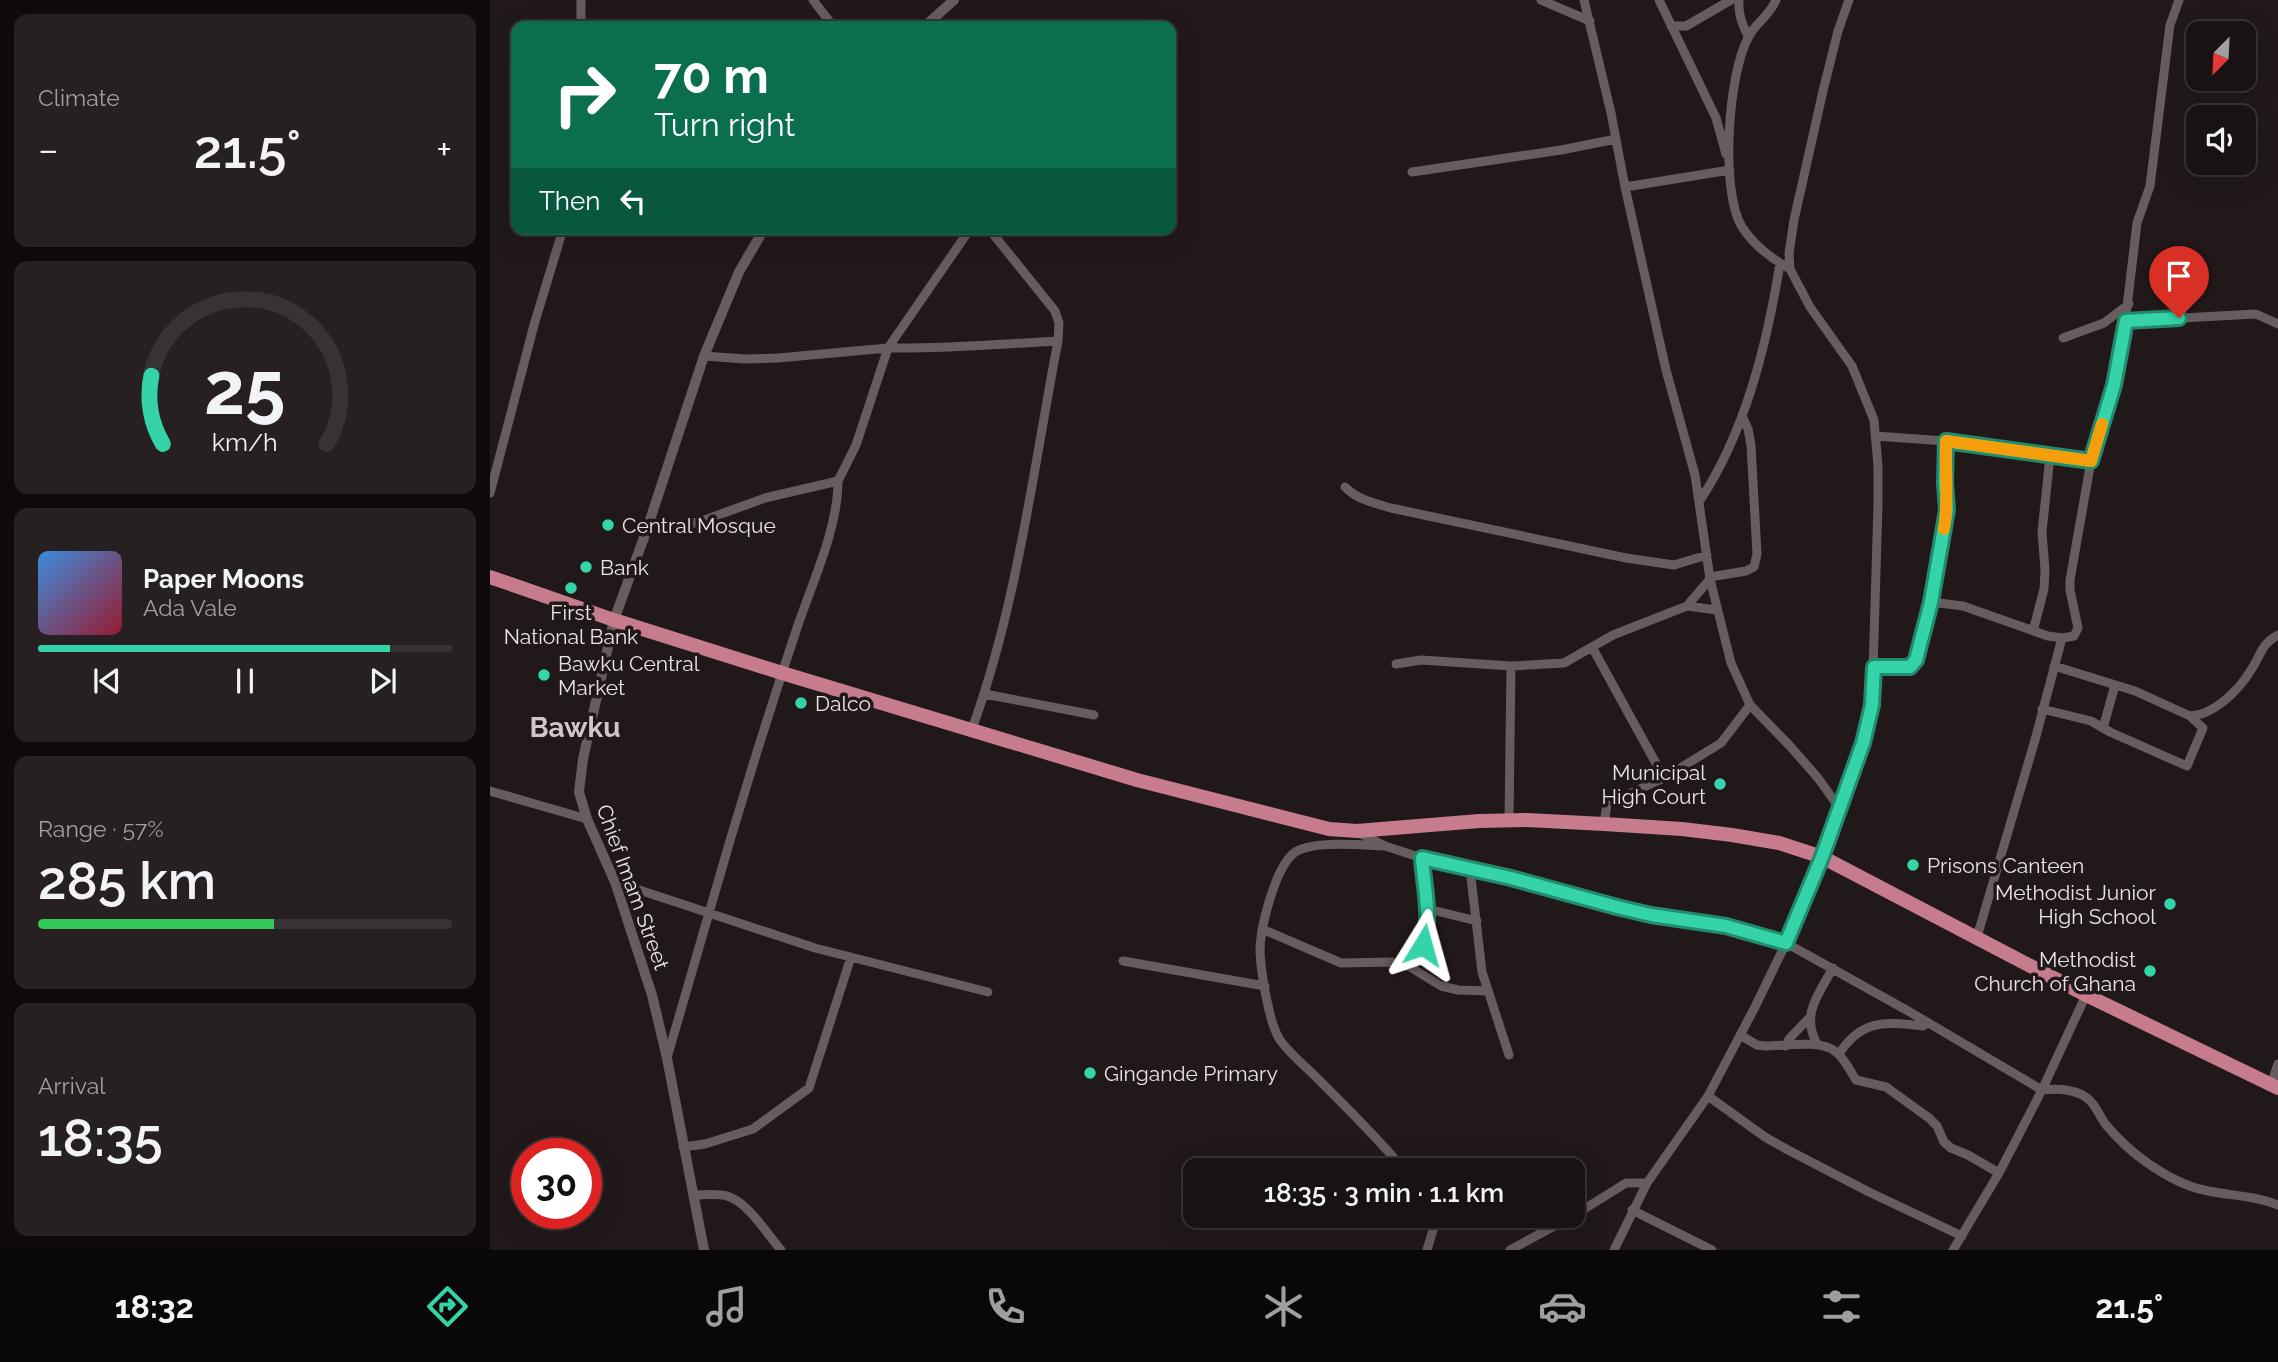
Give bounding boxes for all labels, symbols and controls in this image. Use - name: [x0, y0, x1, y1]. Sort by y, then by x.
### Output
- north arrow: [2186, 21, 2256, 91]
- map controls: [2186, 21, 2256, 175]
- text: 70 m: [654, 47, 769, 104]
- icon: right: [539, 49, 630, 140]
- text: Climate: [38, 84, 120, 111]
- button: sound: [2186, 105, 2256, 175]
- text: Turn right: [654, 106, 795, 143]
- text: 21.5°: [194, 119, 301, 180]
- text: −: [38, 127, 58, 172]
- text: +: [436, 127, 452, 172]
- icon: left: [614, 182, 652, 220]
- text: Then: [539, 186, 600, 216]
- pin: [2149, 246, 2209, 318]
- icon: arrive: [2160, 257, 2198, 295]
- text: 25: [204, 346, 286, 431]
- text: km/h: [212, 427, 278, 457]
- place label: Central Mosque: [622, 513, 776, 538]
- marker: Central Mosque: [600, 517, 616, 533]
- place label: Bank: [600, 555, 649, 580]
- marker: Bank: [578, 559, 594, 575]
- text: Paper Moons: [143, 564, 304, 594]
- marker: First National Bank: [563, 580, 579, 596]
- text: Ada Vale: [143, 594, 237, 621]
- place label: First National Bank: [504, 600, 638, 649]
- place label: Bawku Central Market: [558, 651, 700, 700]
- icon: previous: [88, 662, 126, 700]
- icon: pause: [226, 662, 264, 700]
- icon: next: [364, 662, 402, 700]
- marker: Bawku Central Market: [536, 667, 552, 683]
- place label: Dalco: [815, 691, 871, 716]
- marker: Dalco: [793, 695, 809, 711]
- district label: Bawku: [530, 711, 620, 744]
- place label: Municipal High Court: [1602, 760, 1706, 809]
- marker: Municipal High Court: [1712, 776, 1728, 792]
- street label: Chief Imam Street: [591, 801, 675, 973]
- text: Range · 57%: [38, 815, 164, 842]
- text: 285 km: [38, 850, 216, 911]
- place label: Prisons Canteen: [1927, 853, 2084, 878]
- marker: Prisons Canteen: [1905, 857, 1921, 873]
- place label: Methodist Junior High School: [1995, 880, 2157, 929]
- marker: Methodist Junior High School: [2162, 896, 2178, 912]
- position arrow: [1386, 908, 1460, 982]
- place label: Methodist Church of Ghana: [1974, 947, 2136, 996]
- marker: Methodist Church of Ghana: [2142, 963, 2158, 979]
- place label: Gingande Primary: [1104, 1061, 1278, 1086]
- marker: Gingande Primary: [1082, 1065, 1098, 1081]
- text: Arrival: [38, 1072, 105, 1099]
- text: 18:35: [38, 1107, 163, 1168]
- speed limit sign: 30: [511, 1138, 602, 1229]
- text: 18:35 · 3 min · 1.1 km: [1264, 1178, 1504, 1208]
- icon: directions: [423, 1282, 472, 1331]
- icon: music: [702, 1282, 751, 1331]
- icon: phone: [981, 1282, 1030, 1331]
- icon: climate: [1259, 1282, 1308, 1331]
- icon: car: [1538, 1282, 1587, 1331]
- icon: filters: [1817, 1282, 1866, 1331]
- text: 18:32: [115, 1288, 194, 1325]
- text: 21.5°: [2095, 1288, 2163, 1325]

